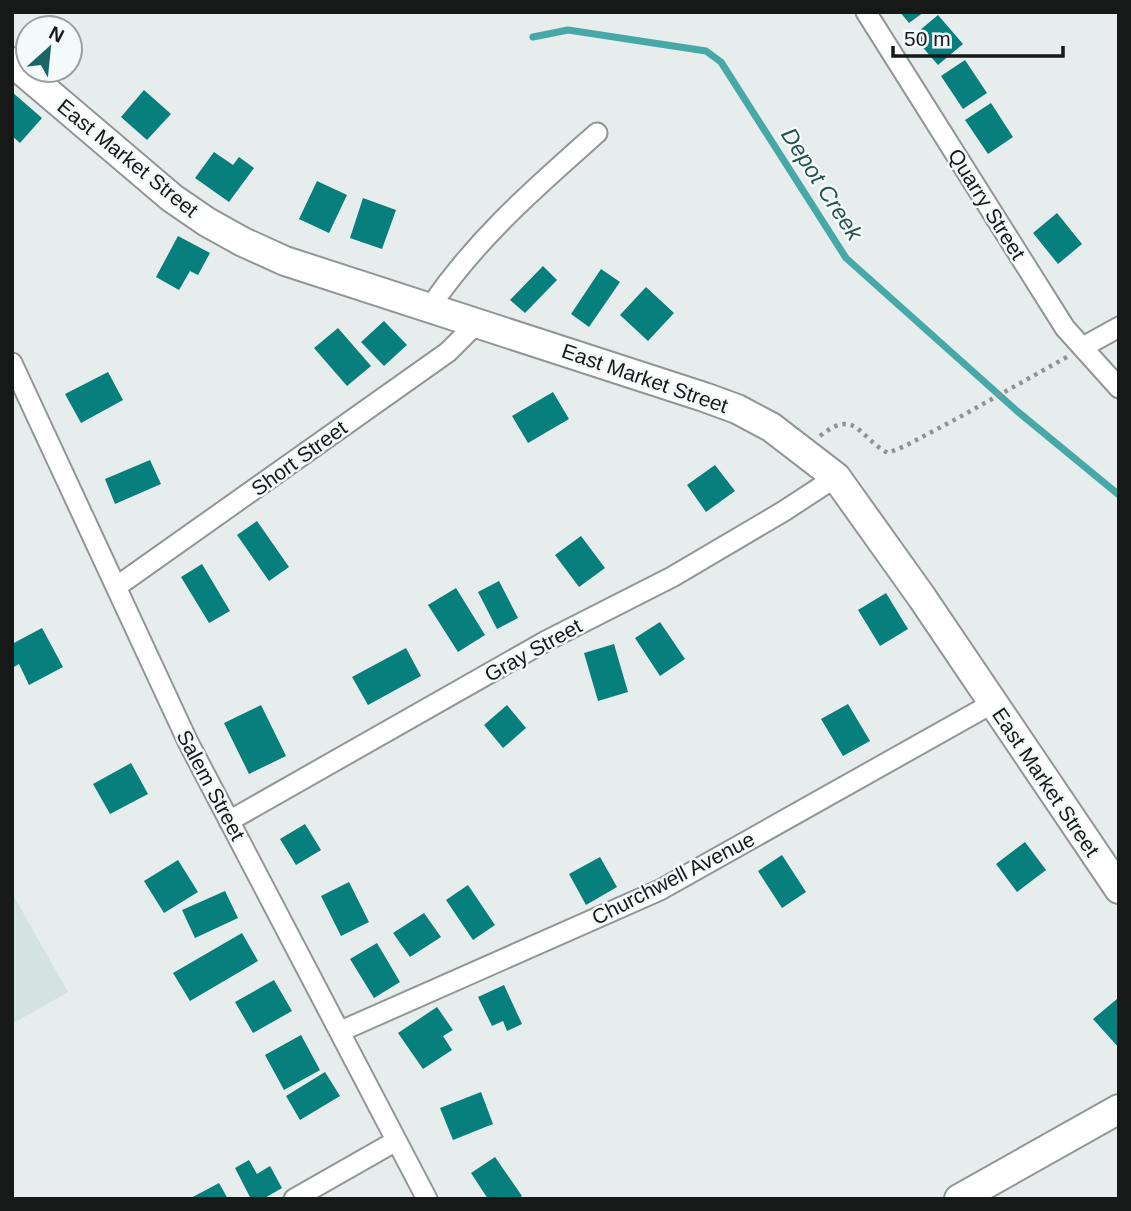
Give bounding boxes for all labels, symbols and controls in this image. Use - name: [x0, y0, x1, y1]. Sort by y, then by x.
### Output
- north arrow: [14, 14, 84, 84]
- scale bar: [893, 14, 1063, 58]
- text: N: [46, 22, 67, 47]
- text: 50 m: [904, 27, 951, 50]
- street label: East Market Street: [53, 94, 203, 222]
- water label: Depot Creek: [776, 123, 869, 246]
- street label: Quarry Street: [944, 144, 1030, 264]
- street label: East Market Street: [559, 339, 731, 417]
- street label: Short Street: [247, 416, 351, 500]
- street label: Gray Street: [480, 614, 586, 686]
- street label: East Market Street: [988, 703, 1104, 861]
- street label: Salem Street: [172, 726, 250, 844]
- street label: Churchwell Avenue: [588, 827, 758, 929]

